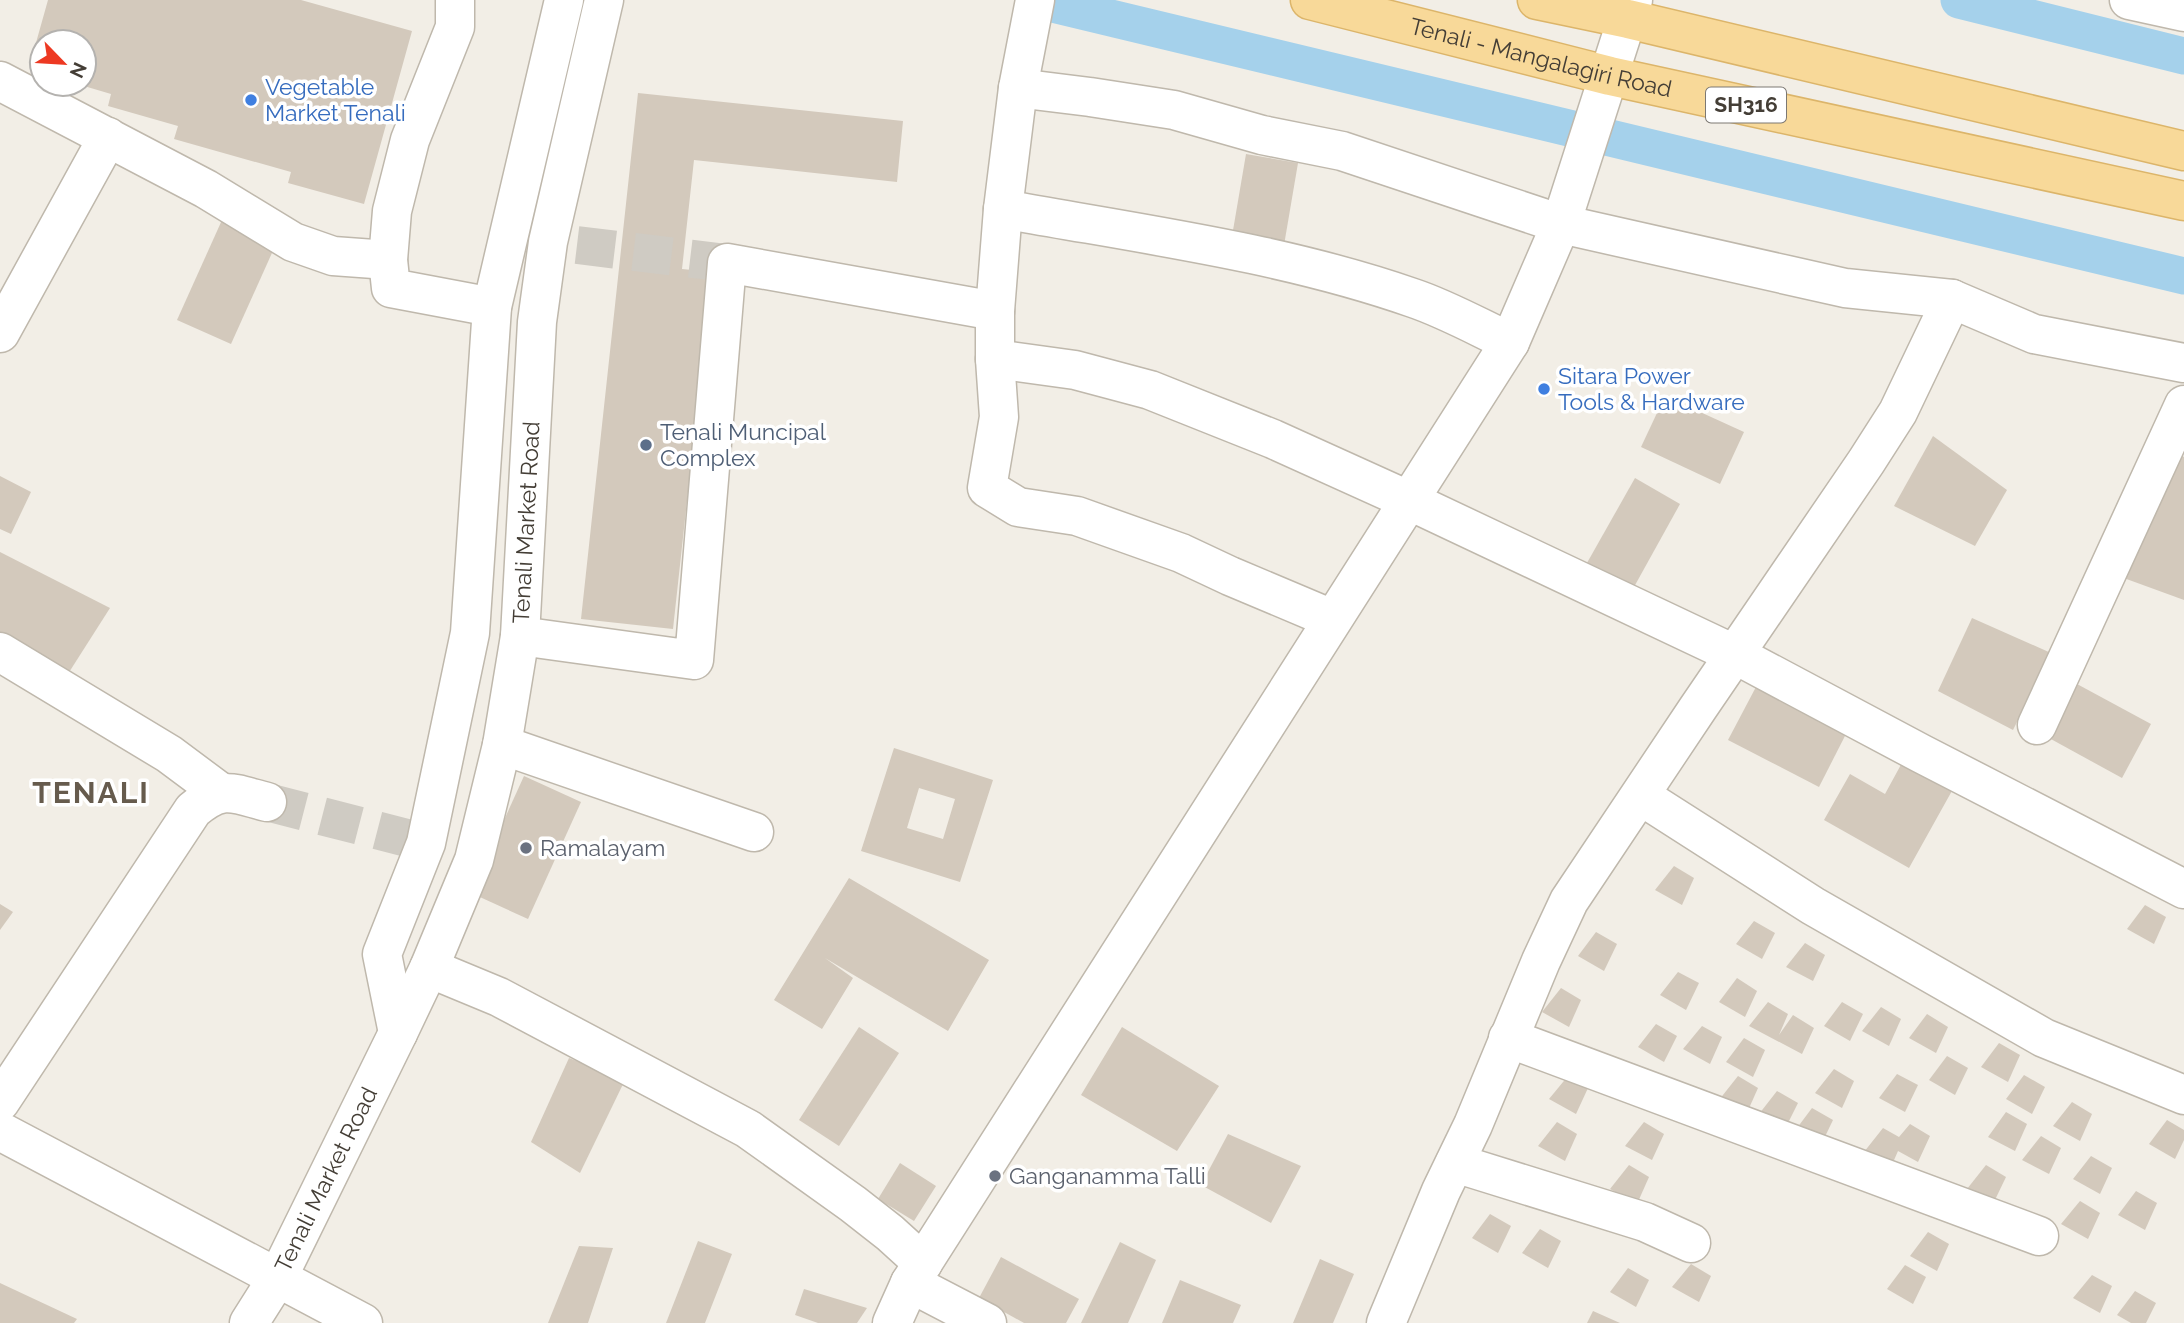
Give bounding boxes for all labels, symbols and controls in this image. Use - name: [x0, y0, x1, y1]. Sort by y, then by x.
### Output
- street label: Tenali - Mangalagiri Road: [1407, 12, 1674, 102]
- north arrow: [28, 28, 98, 98]
- text: N: [65, 59, 91, 81]
- place label: Vegetable Market Tenali: [265, 73, 406, 126]
- road number: SH316: [1706, 88, 1786, 122]
- marker: Vegetable Market Tenali: [243, 92, 259, 108]
- place label: Sitara Power Tools & Hardware: [1558, 362, 1745, 415]
- marker: Sitara Power Tools & Hardware: [1536, 381, 1552, 397]
- place label: Tenali Muncipal Complex: [660, 418, 827, 471]
- street label: Tenali Market Road: [507, 420, 545, 624]
- marker: Tenali Muncipal Complex: [638, 437, 654, 453]
- district label: TENALI: [32, 775, 150, 810]
- place label: Ramalayam: [540, 834, 665, 861]
- marker: Ramalayam: [518, 840, 534, 856]
- street label: Tenali Market Road: [269, 1082, 382, 1276]
- place label: Ganganamma Talli: [1009, 1162, 1206, 1189]
- marker: Ganganamma Talli: [987, 1168, 1003, 1184]

